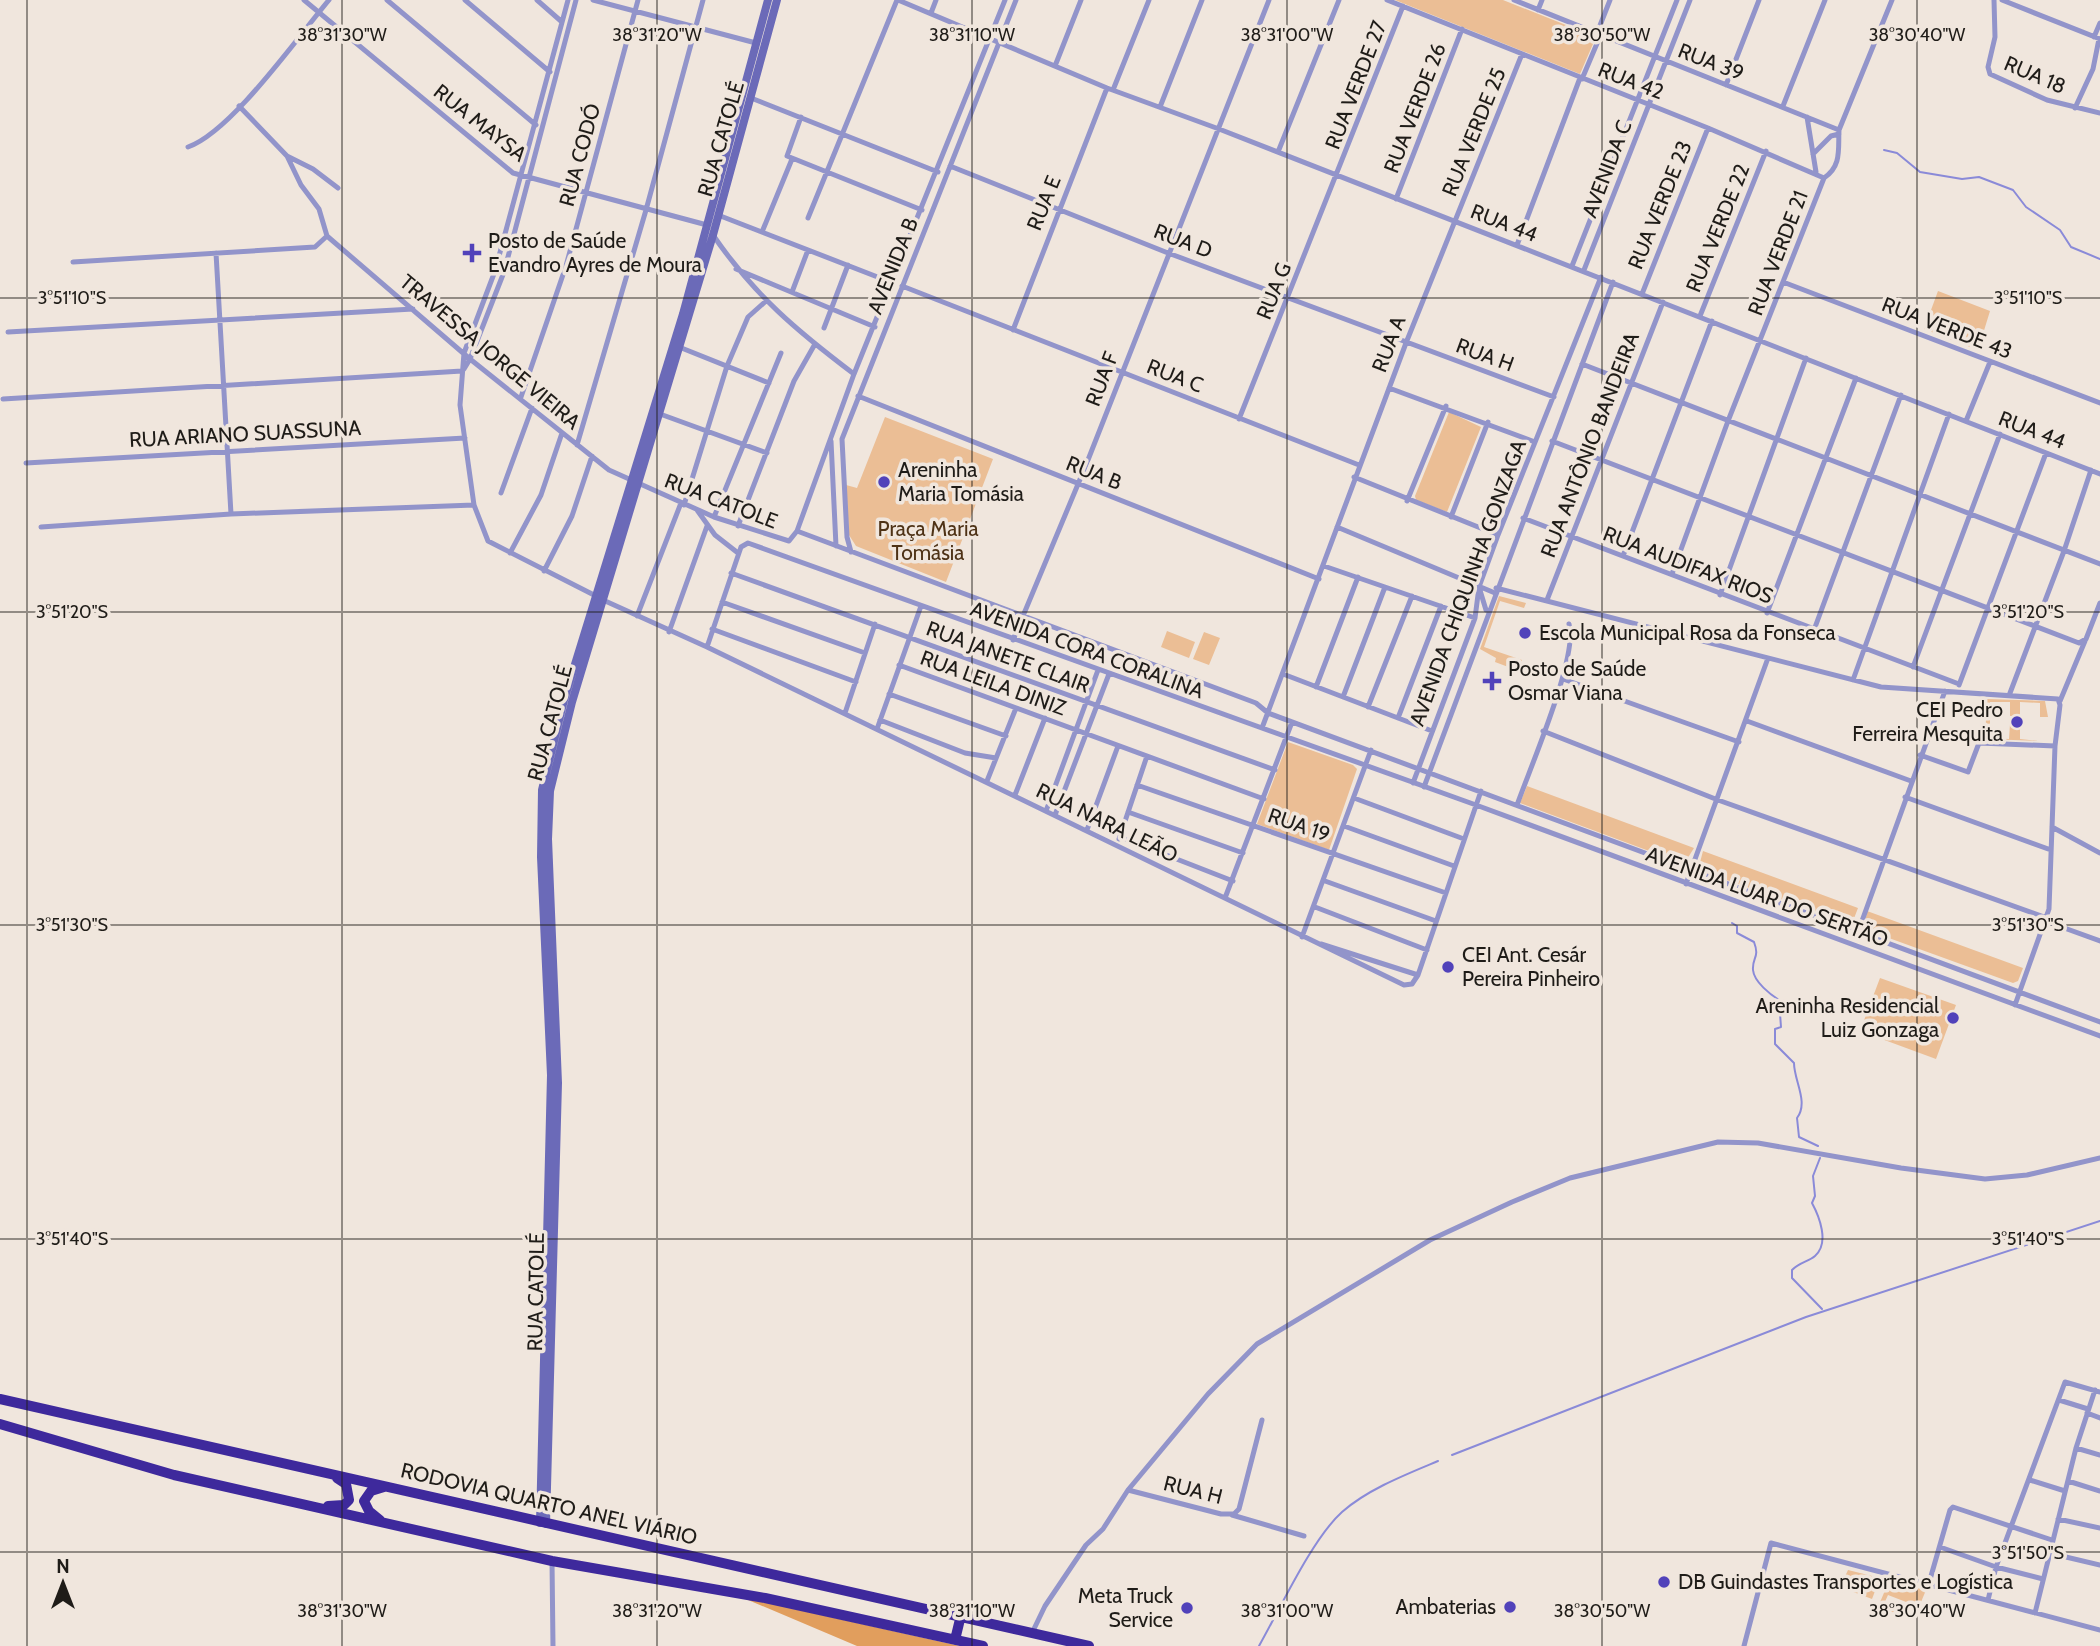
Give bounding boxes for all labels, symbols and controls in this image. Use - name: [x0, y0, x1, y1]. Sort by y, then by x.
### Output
- street label: RUA VERDE 27: [1320, 17, 1392, 153]
- text: 38°31'30"W: [297, 24, 387, 46]
- text: 38°31'20"W: [612, 24, 702, 46]
- text: 38°31'10"W: [929, 24, 1015, 46]
- text: 38°31'00"W: [1241, 24, 1333, 46]
- text: 38°30'50"W: [1554, 24, 1650, 46]
- text: 38°30'40"W: [1869, 24, 1965, 46]
- street label: RUA 39: [1675, 38, 1748, 85]
- street label: RUA VERDE 26: [1378, 39, 1451, 176]
- street label: RUA 18: [2001, 50, 2070, 99]
- street label: RUA 42: [1595, 57, 1668, 104]
- street label: RUA VERDE 25: [1436, 64, 1511, 200]
- street label: RUA CATOLÉ: [692, 78, 749, 199]
- street label: RUA MAYSA: [429, 79, 532, 167]
- street label: RUA CODÓ: [554, 101, 605, 209]
- street label: AVENIDA C: [1577, 117, 1637, 221]
- street label: RUA VERDE 23: [1622, 137, 1697, 273]
- street label: RUA VERDE 22: [1680, 160, 1755, 296]
- street label: RUA E: [1021, 172, 1066, 234]
- street label: RUA VERDE 21: [1742, 187, 1813, 319]
- street label: RUA 44: [1467, 198, 1541, 247]
- street label: AVENIDA B: [862, 214, 923, 318]
- street label: RUA D: [1150, 218, 1216, 263]
- place label: Posto de Saúde Evandro Ayres de Moura: [488, 228, 702, 277]
- marker: Posto de Saúde Evandro Ayres de Moura: [462, 243, 482, 263]
- street label: RUA G: [1251, 259, 1296, 323]
- street label: TRAVESSA JORGE VIEIRA: [395, 269, 586, 434]
- text: 3°51'10"S: [38, 287, 106, 309]
- text: 3°51'10"S: [1994, 287, 2062, 309]
- street label: RUA VERDE 43: [1879, 291, 2016, 364]
- street label: RUA A: [1366, 312, 1411, 375]
- street label: RUA ANTÔNIO BANDEIRA: [1535, 329, 1644, 561]
- street label: RUA H: [1453, 333, 1518, 377]
- street label: RUA F: [1080, 348, 1123, 410]
- street label: RUA C: [1144, 353, 1207, 398]
- street label: RUA 44: [1995, 405, 2069, 454]
- street label: RUA ARIANO SUASSUNA: [128, 415, 362, 452]
- street label: AVENIDA CHIQUINHA GONZAGA: [1404, 436, 1531, 729]
- street label: RUA B: [1063, 450, 1126, 495]
- place label: Areninha Maria Tomásia: [898, 457, 1024, 506]
- street label: RUA CATOLE: [661, 468, 781, 534]
- marker: Areninha Maria Tomásia: [876, 474, 892, 490]
- park label: Praça Maria Tomásia: [878, 516, 978, 565]
- street label: RUA AUDIFAX RIOS: [1600, 521, 1777, 608]
- street label: AVENIDA CORA CORALINA: [967, 596, 1207, 703]
- text: 3°51'20"S: [36, 601, 108, 623]
- text: 3°51'20"S: [1992, 601, 2064, 623]
- street label: RUA JANETE CLAIR: [923, 615, 1094, 698]
- place label: Escola Municipal Rosa da Fonseca: [1539, 620, 1836, 645]
- marker: Escola Municipal Rosa da Fonseca: [1517, 625, 1533, 641]
- street label: RUA LEILA DINIZ: [917, 645, 1070, 721]
- place label: Posto de Saúde Osmar Viana: [1508, 656, 1646, 705]
- street label: RUA CATOLÉ: [522, 662, 577, 784]
- marker: Posto de Saúde Osmar Viana: [1482, 671, 1502, 691]
- place label: CEI Pedro Ferreira Mesquita: [1852, 697, 2003, 746]
- marker: CEI Pedro Ferreira Mesquita: [2009, 714, 2025, 730]
- street label: RUA NARA LEÃO: [1032, 777, 1182, 868]
- street label: RUA 19: [1265, 802, 1333, 847]
- street label: AVENIDA LUAR DO SERTÃO: [1643, 840, 1892, 952]
- text: 3°51'30"S: [36, 914, 108, 936]
- text: 3°51'30"S: [1992, 914, 2064, 936]
- place label: CEI Ant. Cesár Pereira Pinheiro: [1462, 942, 1600, 991]
- marker: CEI Ant. Cesár Pereira Pinheiro: [1440, 959, 1456, 975]
- place label: Areninha Residencial Luiz Gonzaga: [1756, 993, 1939, 1042]
- marker: Areninha Residencial Luiz Gonzaga: [1945, 1010, 1961, 1026]
- text: 3°51'40"S: [36, 1228, 108, 1250]
- text: 3°51'40"S: [1992, 1228, 2064, 1250]
- street label: RUA CATOLÉ: [522, 1232, 549, 1352]
- street label: RODOVIA QUARTO ANEL VIÁRIO: [398, 1457, 700, 1550]
- street label: RUA H: [1161, 1470, 1225, 1509]
- text: 3°51'50"S: [1992, 1542, 2064, 1564]
- north arrow: [28, 1548, 98, 1618]
- text: N: [56, 1555, 70, 1578]
- place label: DB Guindastes Transportes e Logística: [1678, 1569, 2013, 1594]
- marker: DB Guindastes Transportes e Logística: [1656, 1574, 1672, 1590]
- place label: Meta Truck Service: [1078, 1583, 1174, 1632]
- place label: Ambaterias: [1396, 1594, 1496, 1619]
- marker: Ambaterias: [1502, 1599, 1518, 1615]
- text: 38°31'30"W: [297, 1600, 387, 1622]
- text: 38°31'20"W: [612, 1600, 702, 1622]
- text: 38°31'10"W: [929, 1600, 1015, 1622]
- marker: Meta Truck Service: [1179, 1600, 1195, 1616]
- text: 38°31'00"W: [1241, 1600, 1333, 1622]
- text: 38°30'50"W: [1554, 1600, 1650, 1622]
- text: 38°30'40"W: [1869, 1600, 1965, 1622]

